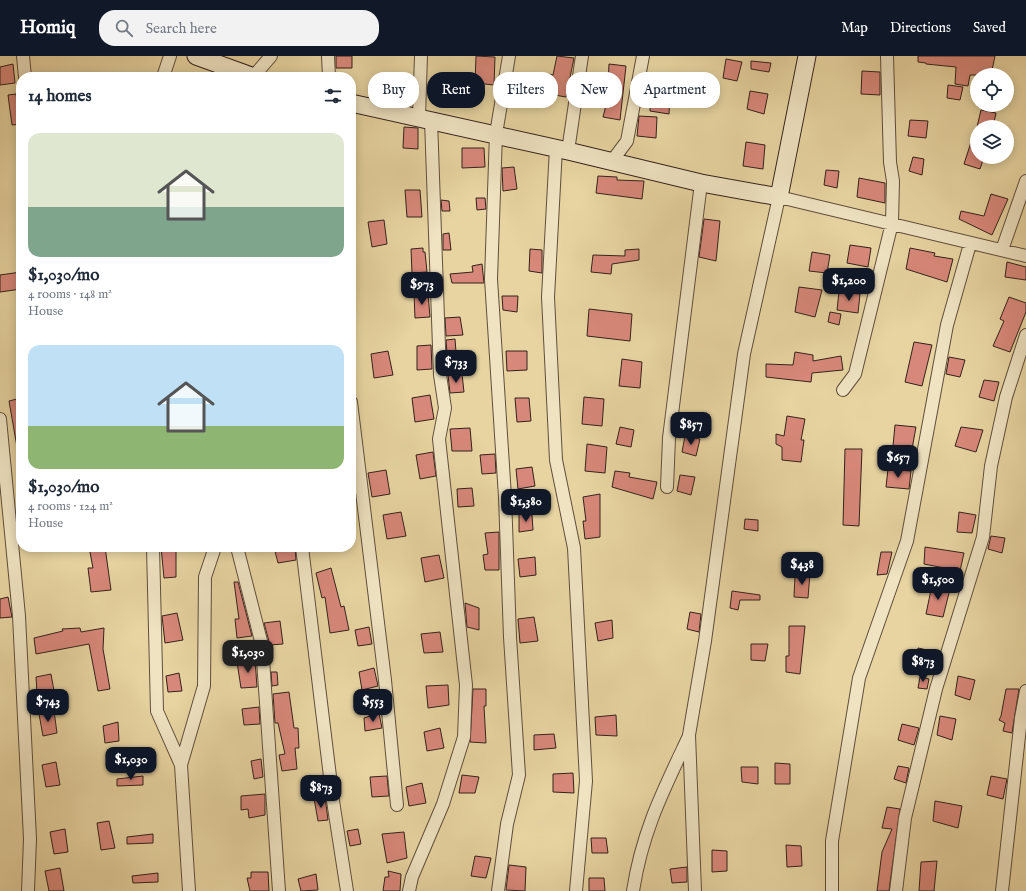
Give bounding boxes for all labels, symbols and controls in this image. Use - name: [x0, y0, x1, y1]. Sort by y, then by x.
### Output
- search box: [99, 10, 379, 46]
- text: Homiq: [20, 16, 75, 40]
- icon: search: [113, 17, 135, 39]
- text: Search here: [145, 19, 217, 38]
- text: Map: [841, 19, 868, 37]
- text: Directions: [890, 19, 951, 37]
- text: Saved: [973, 19, 1006, 37]
- map controls: [970, 68, 1014, 164]
- button: locate: [970, 68, 1014, 112]
- chip: Buy: [368, 72, 419, 108]
- chip: Rent: [427, 72, 485, 108]
- chip: Filters: [493, 72, 558, 108]
- chip: New: [566, 72, 622, 108]
- chip: Apartment: [630, 72, 720, 108]
- icon: filters: [322, 85, 344, 107]
- text: 14 homes: [28, 86, 91, 107]
- button: layers: [970, 120, 1014, 164]
- icon: home: [150, 159, 222, 231]
- text: $1,030/mo: [28, 265, 99, 286]
- pin: $1,200: [816, 268, 882, 302]
- pin: $973: [398, 272, 446, 306]
- text: $1,200: [832, 272, 866, 289]
- text: $973: [410, 276, 434, 293]
- text: 4 rooms · 148 m²: [28, 286, 112, 303]
- text: House: [28, 303, 63, 320]
- pin: $733: [432, 350, 480, 384]
- text: $733: [445, 354, 468, 371]
- icon: home: [150, 371, 222, 443]
- pin: $857: [667, 412, 715, 446]
- text: $857: [679, 416, 703, 433]
- pin: $657: [874, 445, 922, 479]
- text: $657: [886, 449, 910, 466]
- text: $1,030/mo: [28, 477, 99, 498]
- pin: $1,380: [493, 489, 559, 523]
- text: $1,380: [510, 493, 542, 510]
- text: 4 rooms · 124 m²: [28, 498, 113, 515]
- text: House: [28, 515, 63, 532]
- pin: $438: [778, 552, 826, 586]
- text: $438: [790, 556, 814, 573]
- pin: $1,500: [905, 567, 971, 601]
- text: $1,500: [922, 571, 954, 588]
- pin: $1,030: [215, 640, 281, 674]
- text: $1,030: [231, 644, 265, 661]
- pin: $873: [899, 649, 947, 683]
- text: $873: [911, 653, 935, 670]
- pin: $743: [24, 689, 72, 723]
- pin: $553: [349, 689, 397, 723]
- text: $743: [36, 693, 60, 710]
- text: $553: [362, 693, 384, 710]
- pin: $1,030: [98, 747, 164, 781]
- text: $1,030: [114, 751, 148, 768]
- pin: $873: [297, 775, 345, 809]
- text: $873: [309, 779, 333, 796]

